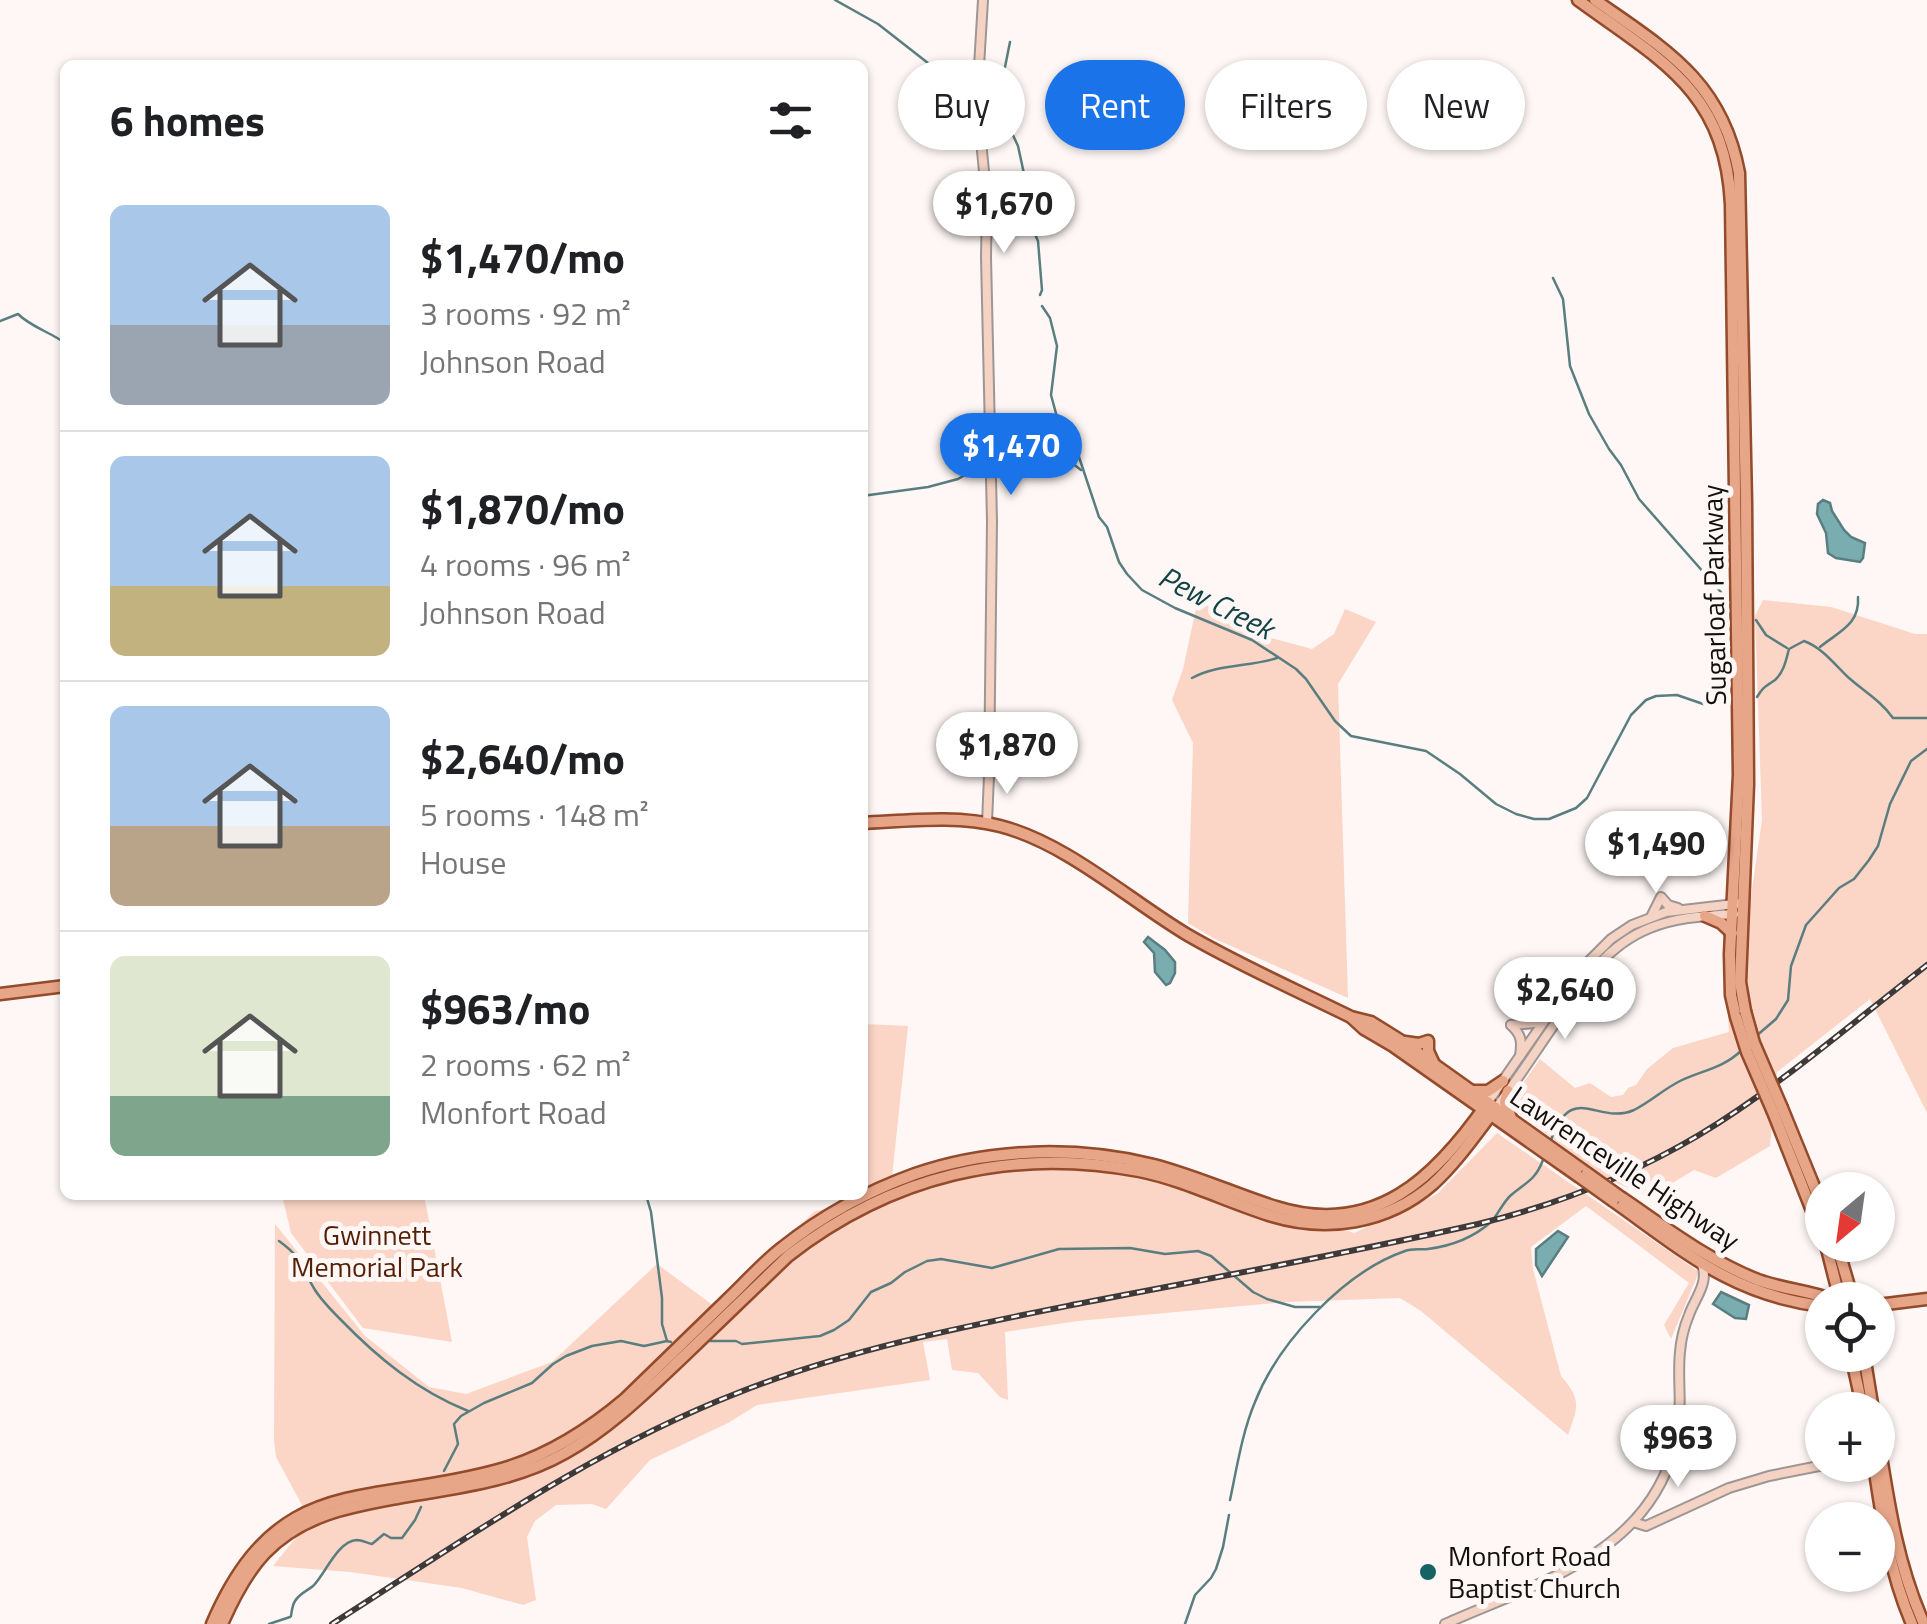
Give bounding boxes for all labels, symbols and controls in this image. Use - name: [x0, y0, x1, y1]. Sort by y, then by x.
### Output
- chip: Buy: [898, 60, 1025, 150]
- chip: Rent: [1045, 60, 1185, 150]
- chip: Filters: [1205, 60, 1367, 150]
- chip: New: [1387, 60, 1525, 150]
- text: 6 homes: [110, 88, 265, 152]
- icon: filters: [763, 93, 818, 148]
- pin: $1,670: [923, 171, 1085, 256]
- text: $1,670: [955, 179, 1053, 227]
- text: $1,470/mo: [420, 225, 625, 289]
- icon: home: [190, 245, 310, 365]
- text: 3 rooms · 92 m²: [420, 289, 631, 337]
- text: Johnson Road: [420, 337, 606, 385]
- pin: $1,470: [930, 413, 1092, 498]
- text: $1,470: [962, 421, 1060, 469]
- text: $1,870/mo: [420, 476, 625, 540]
- street label: Sugarloaf Parkway: [1690, 484, 1737, 706]
- icon: home: [190, 496, 310, 616]
- text: 4 rooms · 96 m²: [420, 540, 631, 588]
- water label: Pew Creek: [1151, 553, 1285, 652]
- text: Johnson Road: [420, 588, 606, 636]
- pin: $1,870: [926, 712, 1088, 797]
- text: $1,870: [958, 720, 1056, 768]
- text: $2,640/mo: [420, 726, 625, 790]
- icon: home: [190, 746, 310, 866]
- text: 5 rooms · 148 m²: [420, 790, 649, 838]
- pin: $1,490: [1575, 811, 1737, 896]
- text: $1,490: [1607, 819, 1705, 867]
- text: House: [420, 838, 506, 886]
- pin: $2,640: [1484, 957, 1646, 1042]
- text: $2,640: [1516, 965, 1614, 1013]
- text: $963/mo: [420, 976, 590, 1040]
- icon: home: [190, 996, 310, 1116]
- text: 2 rooms · 62 m²: [420, 1040, 631, 1088]
- street label: Lawrenceville Highway: [1502, 1075, 1749, 1261]
- text: Monfort Road: [420, 1088, 607, 1136]
- north arrow: [1805, 1172, 1895, 1262]
- map controls: [1805, 1172, 1895, 1592]
- park label: Gwinnett Memorial Park: [291, 1213, 463, 1288]
- button: locate: [1805, 1282, 1895, 1372]
- button: +: [1805, 1392, 1895, 1482]
- pin: $963: [1619, 1405, 1737, 1490]
- text: $963: [1642, 1413, 1714, 1461]
- button: −: [1805, 1502, 1895, 1592]
- place label: Monfort Road Baptist Church: [1448, 1534, 1621, 1609]
- marker: Monfort Road Baptist Church: [1417, 1561, 1439, 1583]

